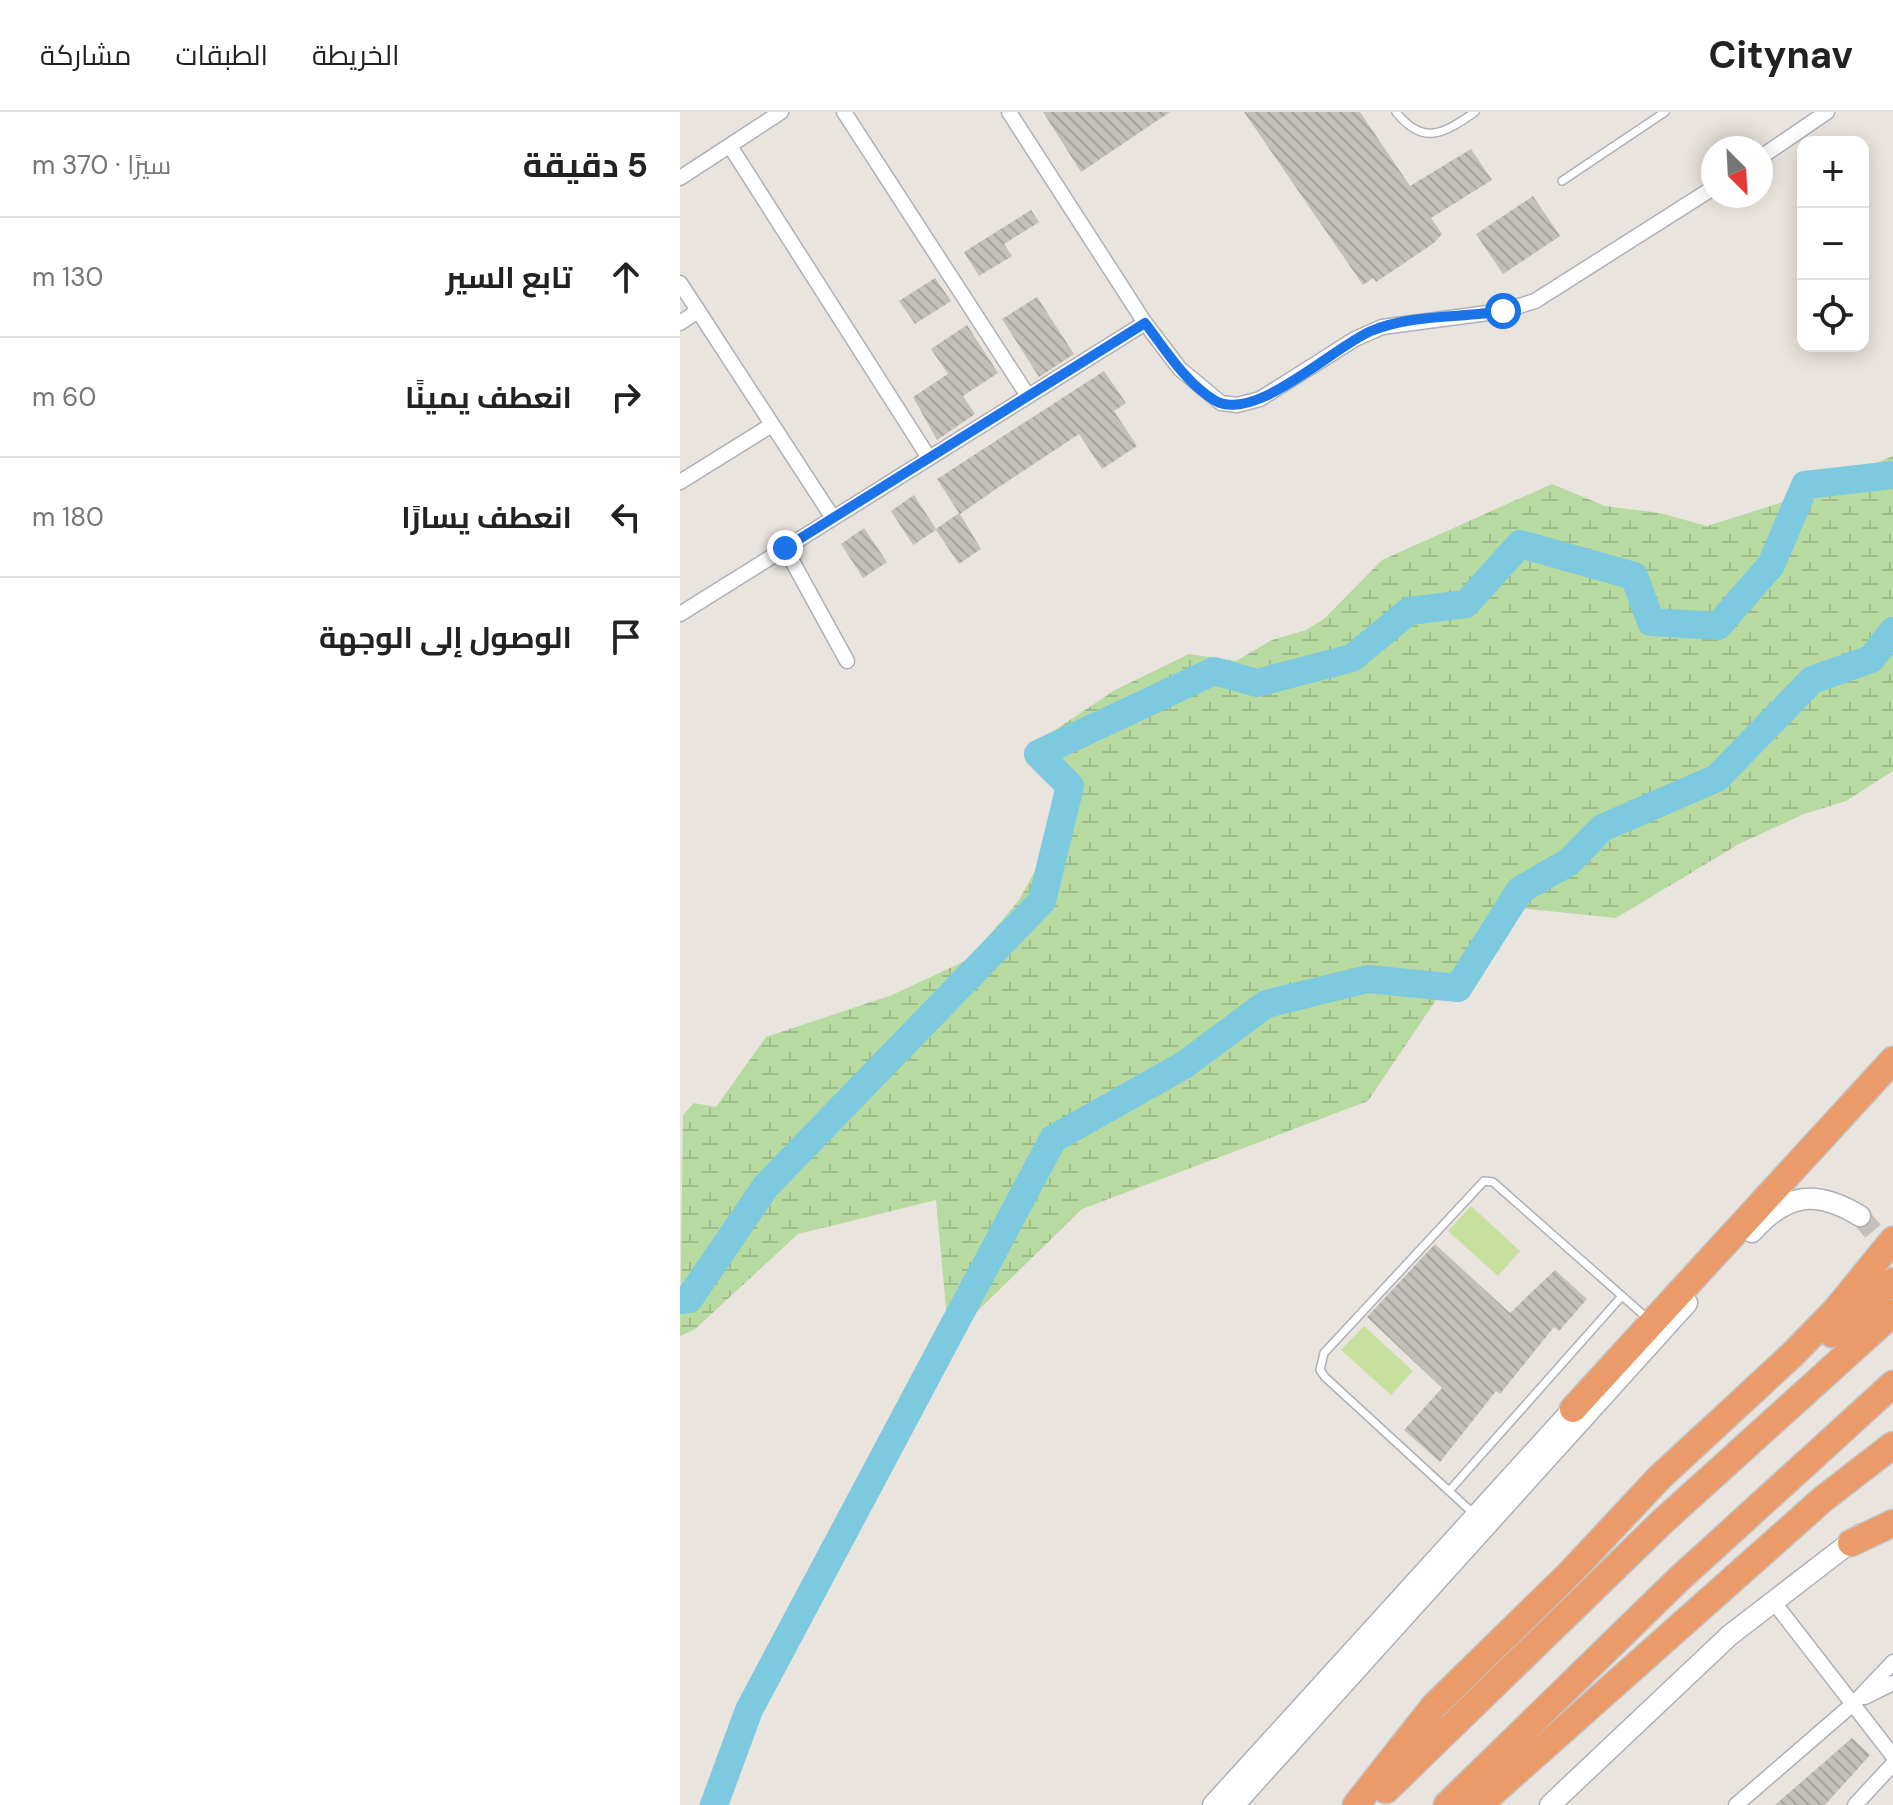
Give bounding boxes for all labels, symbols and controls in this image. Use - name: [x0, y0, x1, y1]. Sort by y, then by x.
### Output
- text: Citynav: [1709, 30, 1853, 80]
- text: مشاركة: [40, 37, 131, 74]
- text: الطبقات: [175, 37, 268, 74]
- text: الخريطة: [312, 37, 399, 74]
- north arrow: [1701, 136, 1773, 208]
- map controls: [1797, 136, 1869, 352]
- button: +: [1797, 136, 1869, 208]
- text: 5 دقيقة: [523, 143, 648, 188]
- text: سيرًا · 370 m: [32, 148, 171, 182]
- button: −: [1797, 208, 1869, 280]
- icon: ahead: [604, 255, 648, 299]
- text: تابع السير: [446, 258, 572, 297]
- text: 130 m: [32, 260, 103, 294]
- button: locate: [1797, 280, 1869, 352]
- route start: [1485, 293, 1521, 329]
- icon: right: [604, 375, 648, 419]
- text: انعطف يمينًا: [405, 378, 572, 417]
- text: 60 m: [32, 380, 96, 414]
- icon: left: [604, 495, 648, 539]
- text: انعطف يسارًا: [401, 498, 572, 537]
- text: 180 m: [32, 500, 104, 534]
- route end: [767, 530, 803, 566]
- icon: arrive: [604, 615, 648, 659]
- text: الوصول إلى الوجهة: [319, 618, 572, 657]

